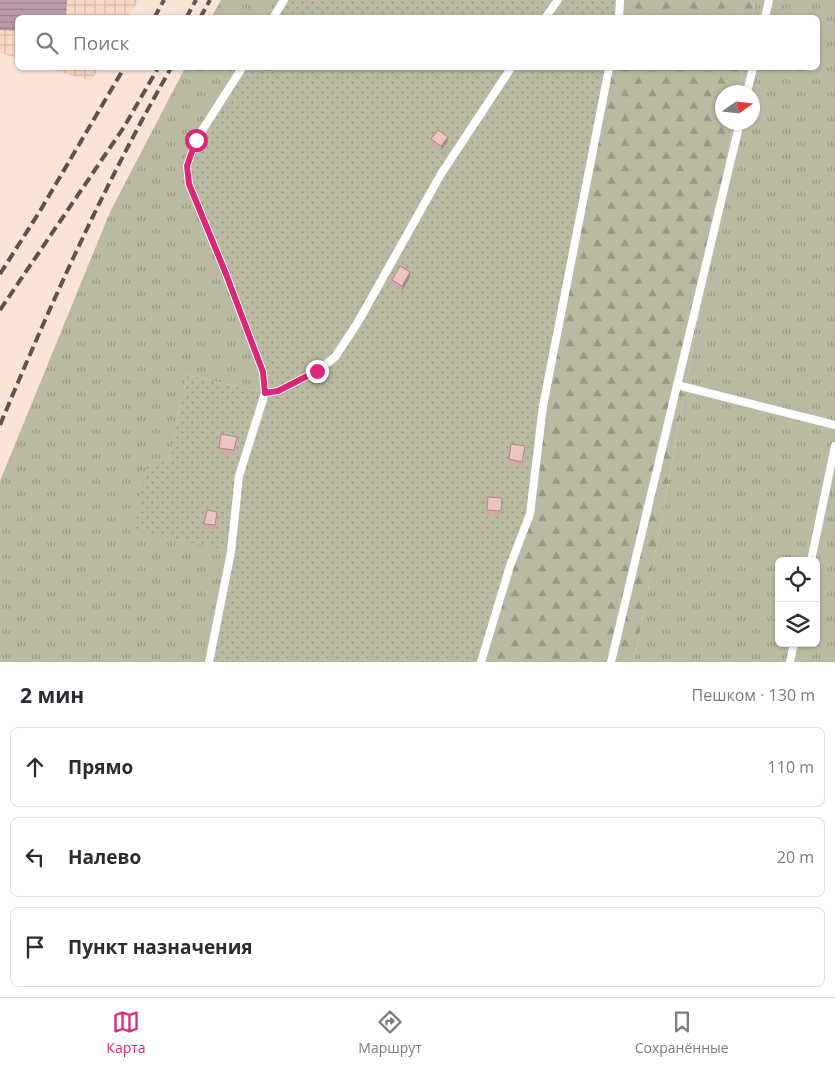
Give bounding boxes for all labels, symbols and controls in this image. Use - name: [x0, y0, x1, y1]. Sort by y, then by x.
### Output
- search box: [15, 15, 820, 70]
- icon: search: [33, 29, 61, 57]
- text: Поиск: [73, 30, 129, 56]
- north arrow: [715, 85, 760, 130]
- route start: [185, 129, 208, 152]
- route end: [306, 360, 329, 383]
- map controls: [775, 557, 820, 647]
- button: locate: [775, 557, 820, 602]
- button: layers: [775, 602, 820, 647]
- text: 2 мин: [20, 681, 84, 709]
- text: Пешком · 130 m: [692, 684, 815, 706]
- icon: ahead: [21, 753, 49, 781]
- text: Прямо: [68, 754, 133, 780]
- text: 110 m: [768, 756, 814, 778]
- icon: left: [21, 843, 49, 871]
- text: Налево: [68, 844, 141, 870]
- text: 20 m: [777, 846, 814, 868]
- icon: arrive: [21, 933, 49, 961]
- text: Пункт назначения: [68, 934, 253, 960]
- tab: Карта: [106, 1008, 146, 1057]
- tab: Маршрут: [358, 1008, 422, 1057]
- tab: Сохранённые: [635, 1008, 729, 1057]

